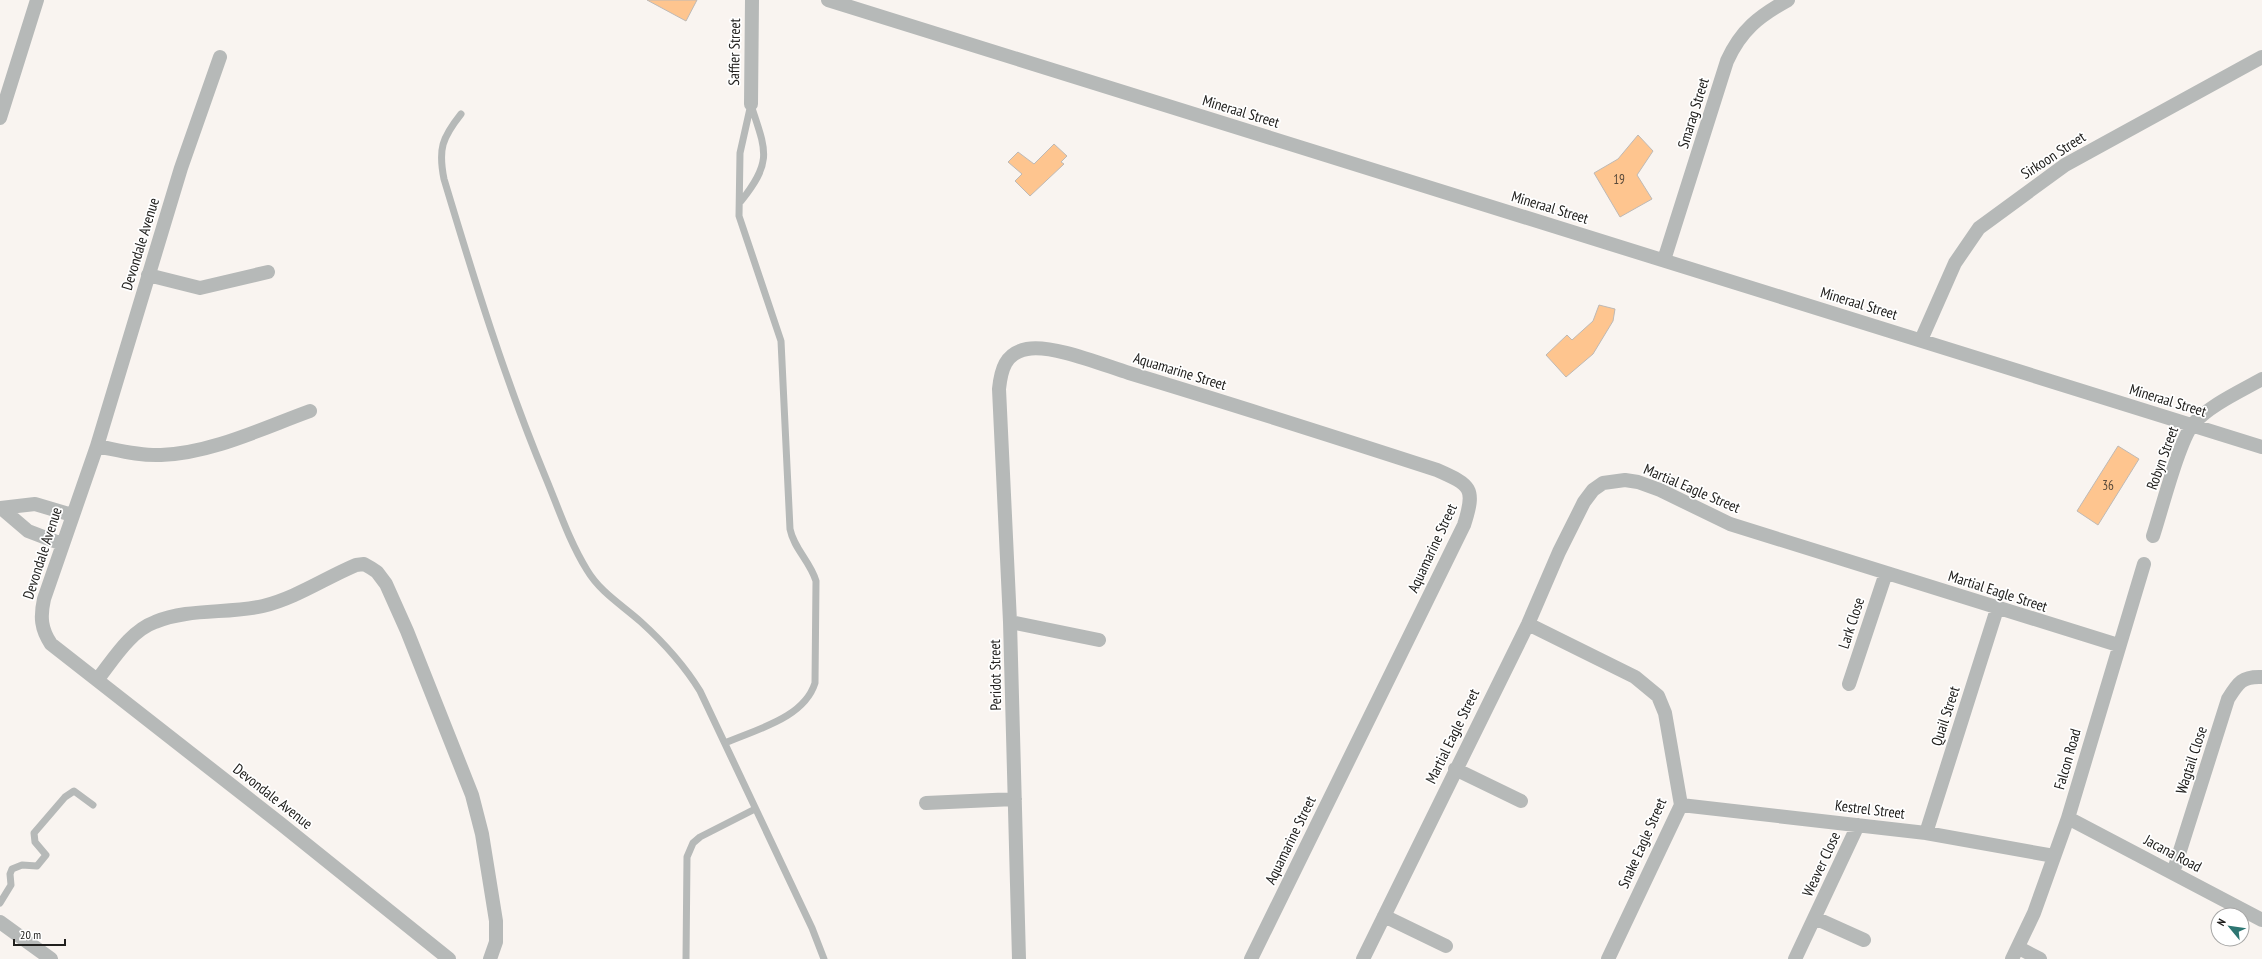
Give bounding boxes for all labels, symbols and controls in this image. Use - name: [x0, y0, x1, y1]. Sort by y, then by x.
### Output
- street label: Saffier Street: [724, 18, 744, 86]
- street label: Smarag Street: [1673, 75, 1713, 151]
- street label: Mineraal Street: [1200, 90, 1282, 132]
- street label: Sirkoon Street: [2017, 127, 2089, 183]
- house number: 19: [1613, 171, 1625, 188]
- street label: Mineraal Street: [1509, 186, 1591, 228]
- street label: Devondale Avenue: [117, 196, 163, 292]
- street label: Mineraal Street: [1818, 282, 1900, 324]
- street label: Aquamarine Street: [1131, 348, 1229, 394]
- street label: Mineraal Street: [2127, 379, 2209, 421]
- street label: Robyn Street: [2142, 424, 2182, 492]
- street label: Martial Eagle Street: [1641, 459, 1743, 517]
- house number: 36: [2102, 477, 2114, 494]
- street label: Aquamarine Street: [1403, 500, 1461, 596]
- street label: Devondale Avenue: [18, 505, 66, 601]
- street label: Martial Eagle Street: [1946, 566, 2050, 616]
- street label: Lark Close: [1834, 595, 1868, 651]
- street label: Peridot Street: [985, 639, 1005, 711]
- street label: Quail Street: [1926, 684, 1964, 748]
- street label: Martial Eagle Street: [1421, 686, 1483, 786]
- street label: Wagtail Close: [2171, 724, 2211, 796]
- street label: Falcon Road: [2049, 726, 2085, 792]
- street label: Devondale Avenue: [229, 759, 317, 833]
- street label: Aquamarine Street: [1260, 793, 1320, 887]
- street label: Snake Eagle Street: [1614, 795, 1670, 891]
- street label: Kestrel Street: [1834, 795, 1906, 823]
- street label: Weaver Close: [1798, 829, 1844, 899]
- street label: Jacana Road: [2140, 830, 2205, 876]
- north arrow: [2210, 907, 2250, 947]
- text: N: [2214, 916, 2229, 928]
- scale bar: [14, 921, 65, 947]
- text: 20 m: [20, 927, 41, 942]

